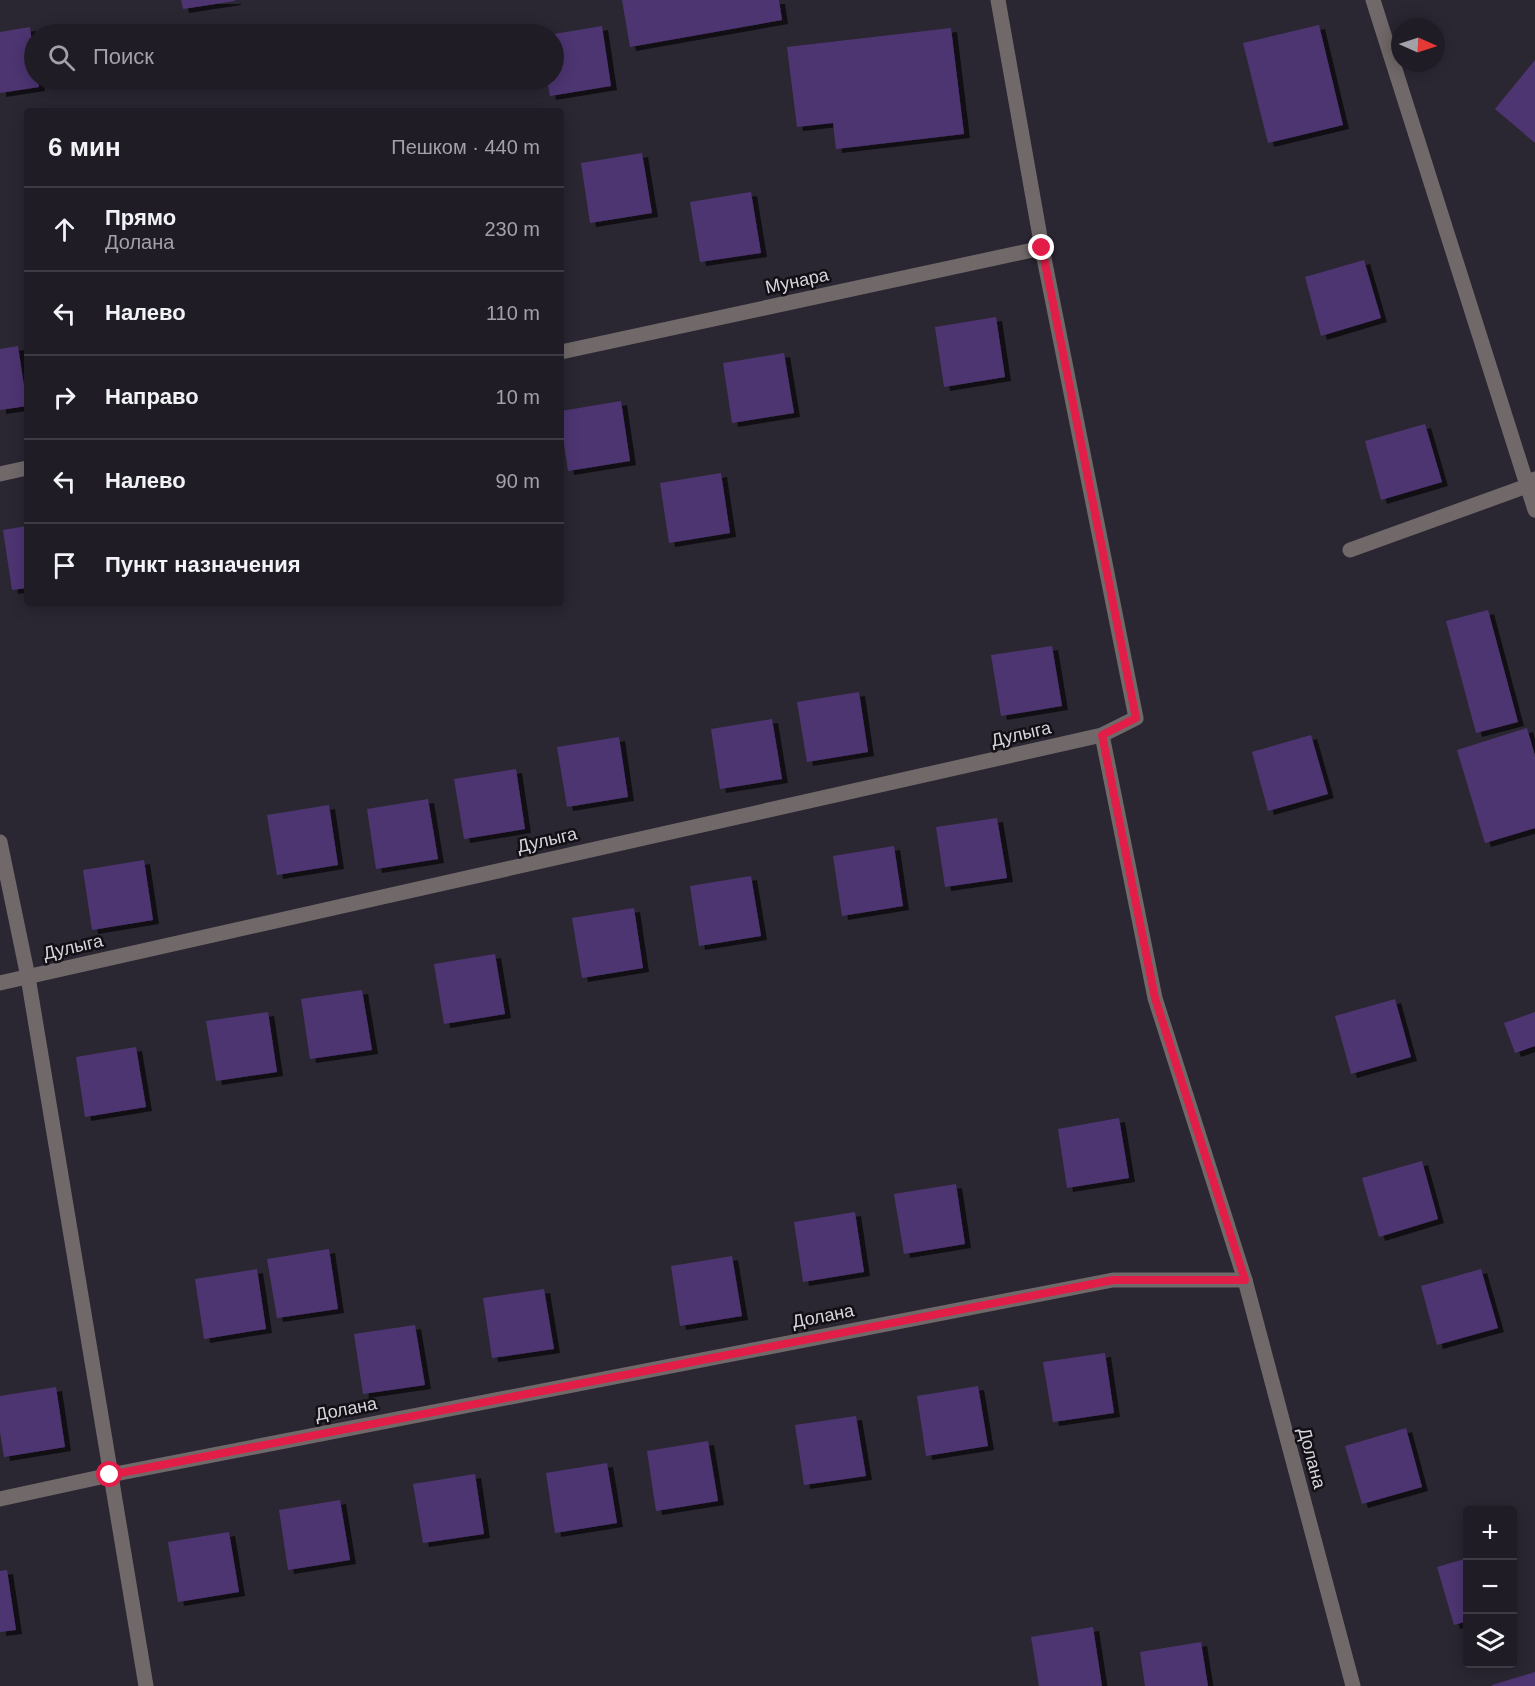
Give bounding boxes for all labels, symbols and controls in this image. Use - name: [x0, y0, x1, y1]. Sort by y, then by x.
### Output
- north arrow: [1391, 18, 1445, 72]
- search box: [24, 24, 564, 90]
- icon: search: [45, 41, 78, 74]
- text: Поиск: [93, 44, 154, 69]
- text: 6 мин: [48, 132, 121, 162]
- text: Пешком · 440 m: [391, 136, 540, 158]
- text: Прямо: [105, 205, 176, 230]
- icon: ahead: [48, 213, 81, 246]
- text: 230 m: [484, 218, 540, 240]
- text: Долана: [105, 231, 174, 253]
- route end: [1028, 234, 1054, 260]
- street label: Мунара: [764, 264, 831, 297]
- icon: left: [48, 297, 81, 330]
- text: Налево: [105, 300, 186, 325]
- text: 110 m: [486, 302, 540, 324]
- icon: right: [48, 381, 81, 414]
- text: Направо: [105, 384, 199, 409]
- text: 10 m: [496, 386, 540, 408]
- icon: left: [48, 465, 81, 498]
- text: Налево: [105, 468, 186, 493]
- text: 90 m: [496, 470, 540, 492]
- icon: arrive: [48, 549, 81, 582]
- text: Пункт назначения: [105, 552, 301, 577]
- street label: Дулыга: [989, 717, 1054, 751]
- street label: Дулыга: [515, 823, 580, 857]
- street label: Дулыга: [41, 930, 106, 964]
- street label: Долана: [790, 1300, 857, 1332]
- street label: Долана: [313, 1393, 380, 1425]
- street label: Долана: [1294, 1425, 1330, 1492]
- route start: [96, 1461, 122, 1487]
- map controls: [1463, 1506, 1517, 1668]
- button: +: [1463, 1506, 1517, 1560]
- button: −: [1463, 1560, 1517, 1614]
- button: layers: [1463, 1614, 1517, 1668]

